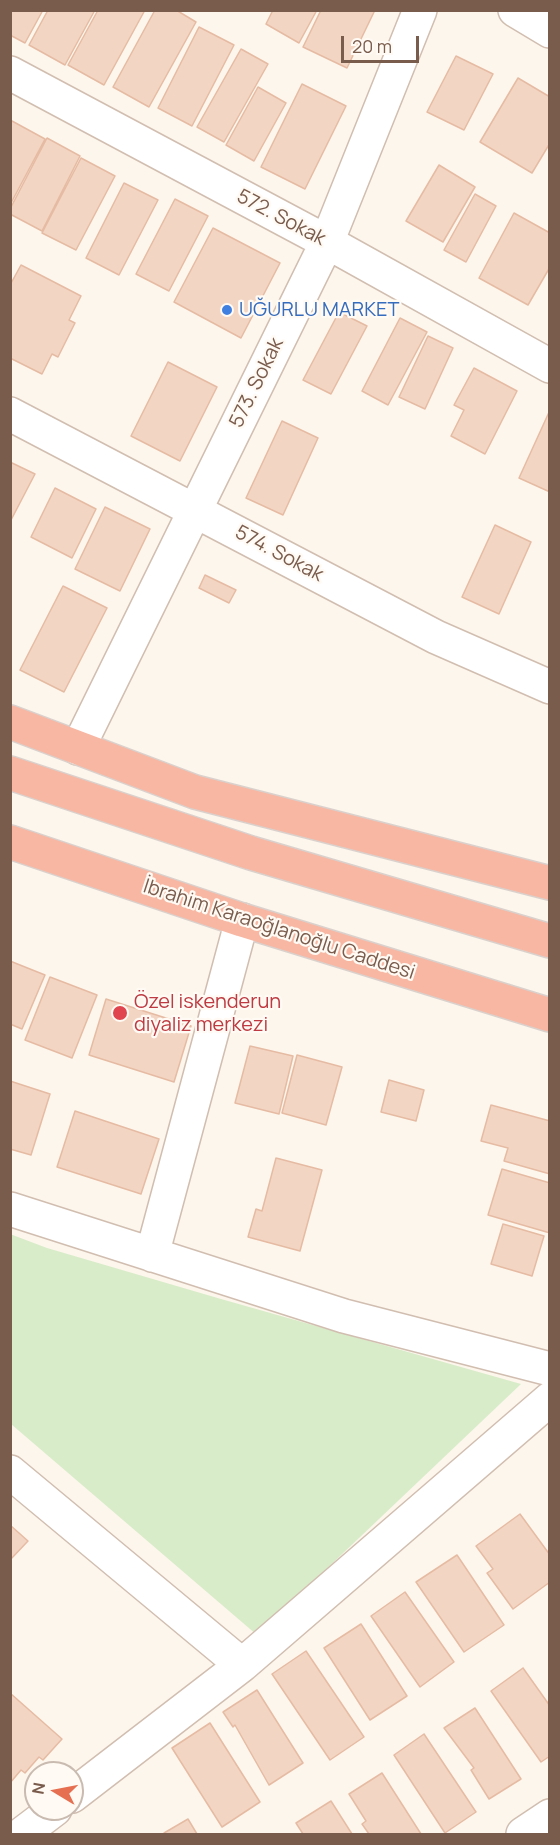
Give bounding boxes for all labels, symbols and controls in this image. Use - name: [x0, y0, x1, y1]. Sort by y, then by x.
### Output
- scale bar: [344, 24, 422, 62]
- text: 20 m: [352, 34, 392, 58]
- street label: 572. Sokak: [232, 185, 330, 251]
- place label: UĞURLU MARKET: [239, 298, 399, 322]
- marker: UĞURLU MARKET: [220, 303, 234, 317]
- street label: 573. Sokak: [225, 334, 289, 432]
- street label: 574. Sokak: [231, 521, 327, 587]
- street label: İbrahim Karaoğlanoğlu Caddesi: [140, 875, 418, 985]
- place label: Özel iskenderun diyaliz merkezi: [134, 990, 281, 1037]
- marker: Özel iskenderun diyaliz merkezi: [111, 1004, 129, 1022]
- north arrow: [24, 1761, 84, 1821]
- text: N: [26, 1781, 50, 1796]

